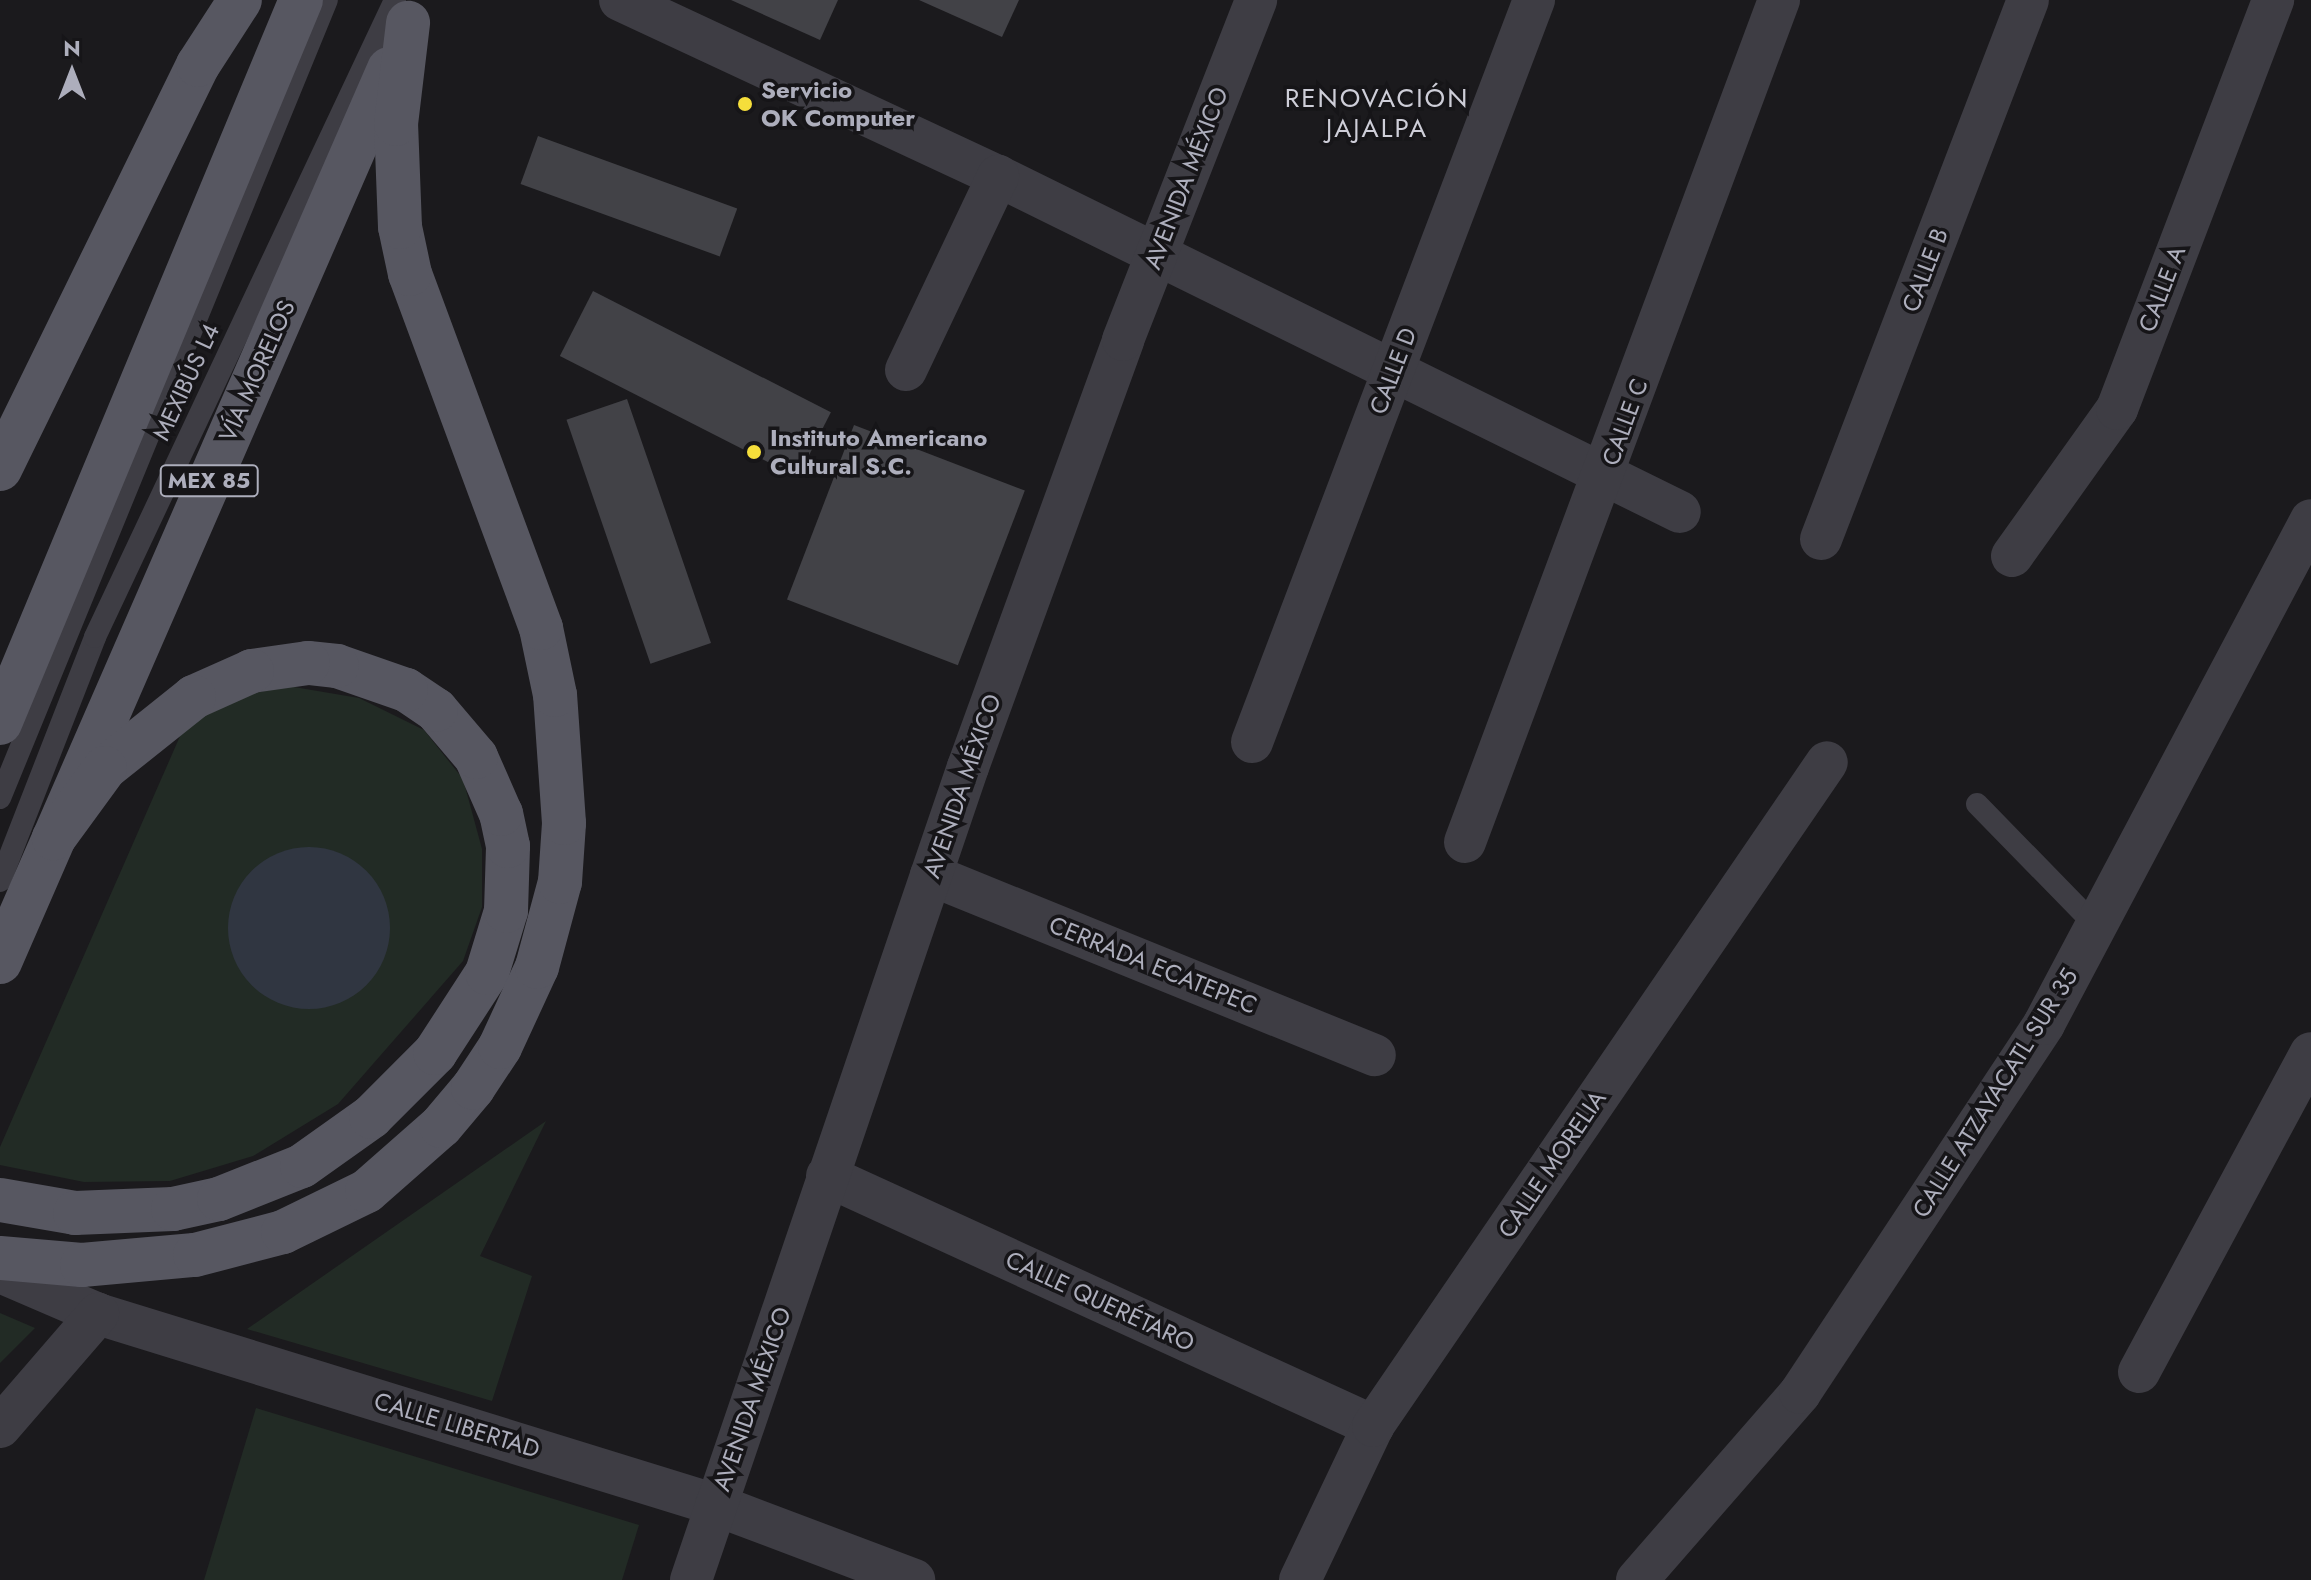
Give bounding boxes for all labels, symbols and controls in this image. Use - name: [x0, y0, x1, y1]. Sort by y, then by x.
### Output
- north arrow: [32, 32, 112, 112]
- text: N: [63, 32, 81, 64]
- place label: Servicio OK Computer: [761, 76, 915, 132]
- street label: AVENIDA MÉXICO: [1138, 83, 1234, 273]
- district label: RENOVACIÓN JAJALPA: [1285, 83, 1469, 144]
- marker: Servicio OK Computer: [736, 95, 754, 113]
- street label: CALLE B: [1896, 224, 1954, 316]
- street label: CALLE A: [2132, 242, 2192, 336]
- street label: VÍA MORELOS: [213, 296, 301, 446]
- street label: MEXIBÚS L4: [146, 319, 226, 445]
- street label: CALLE D: [1363, 324, 1423, 418]
- street label: CALLE C: [1596, 375, 1654, 469]
- place label: Instituto Americano Cultural S.C.: [770, 424, 987, 480]
- marker: Instituto Americano Cultural S.C.: [745, 443, 763, 461]
- road number: MEX 85: [159, 463, 259, 499]
- street label: AVENIDA MÉXICO: [917, 690, 1007, 882]
- street label: CERRADA ECATEPEC: [1045, 910, 1261, 1020]
- street label: CALLE ATZAYACATL SUR 35: [1906, 963, 2084, 1223]
- street label: CALLE MORELIA: [1492, 1085, 1612, 1243]
- street label: CALLE QUERÉTARO: [1001, 1245, 1199, 1357]
- street label: AVENIDA MÉXICO: [707, 1303, 797, 1495]
- street label: CALLE LIBERTAD: [371, 1386, 543, 1464]

